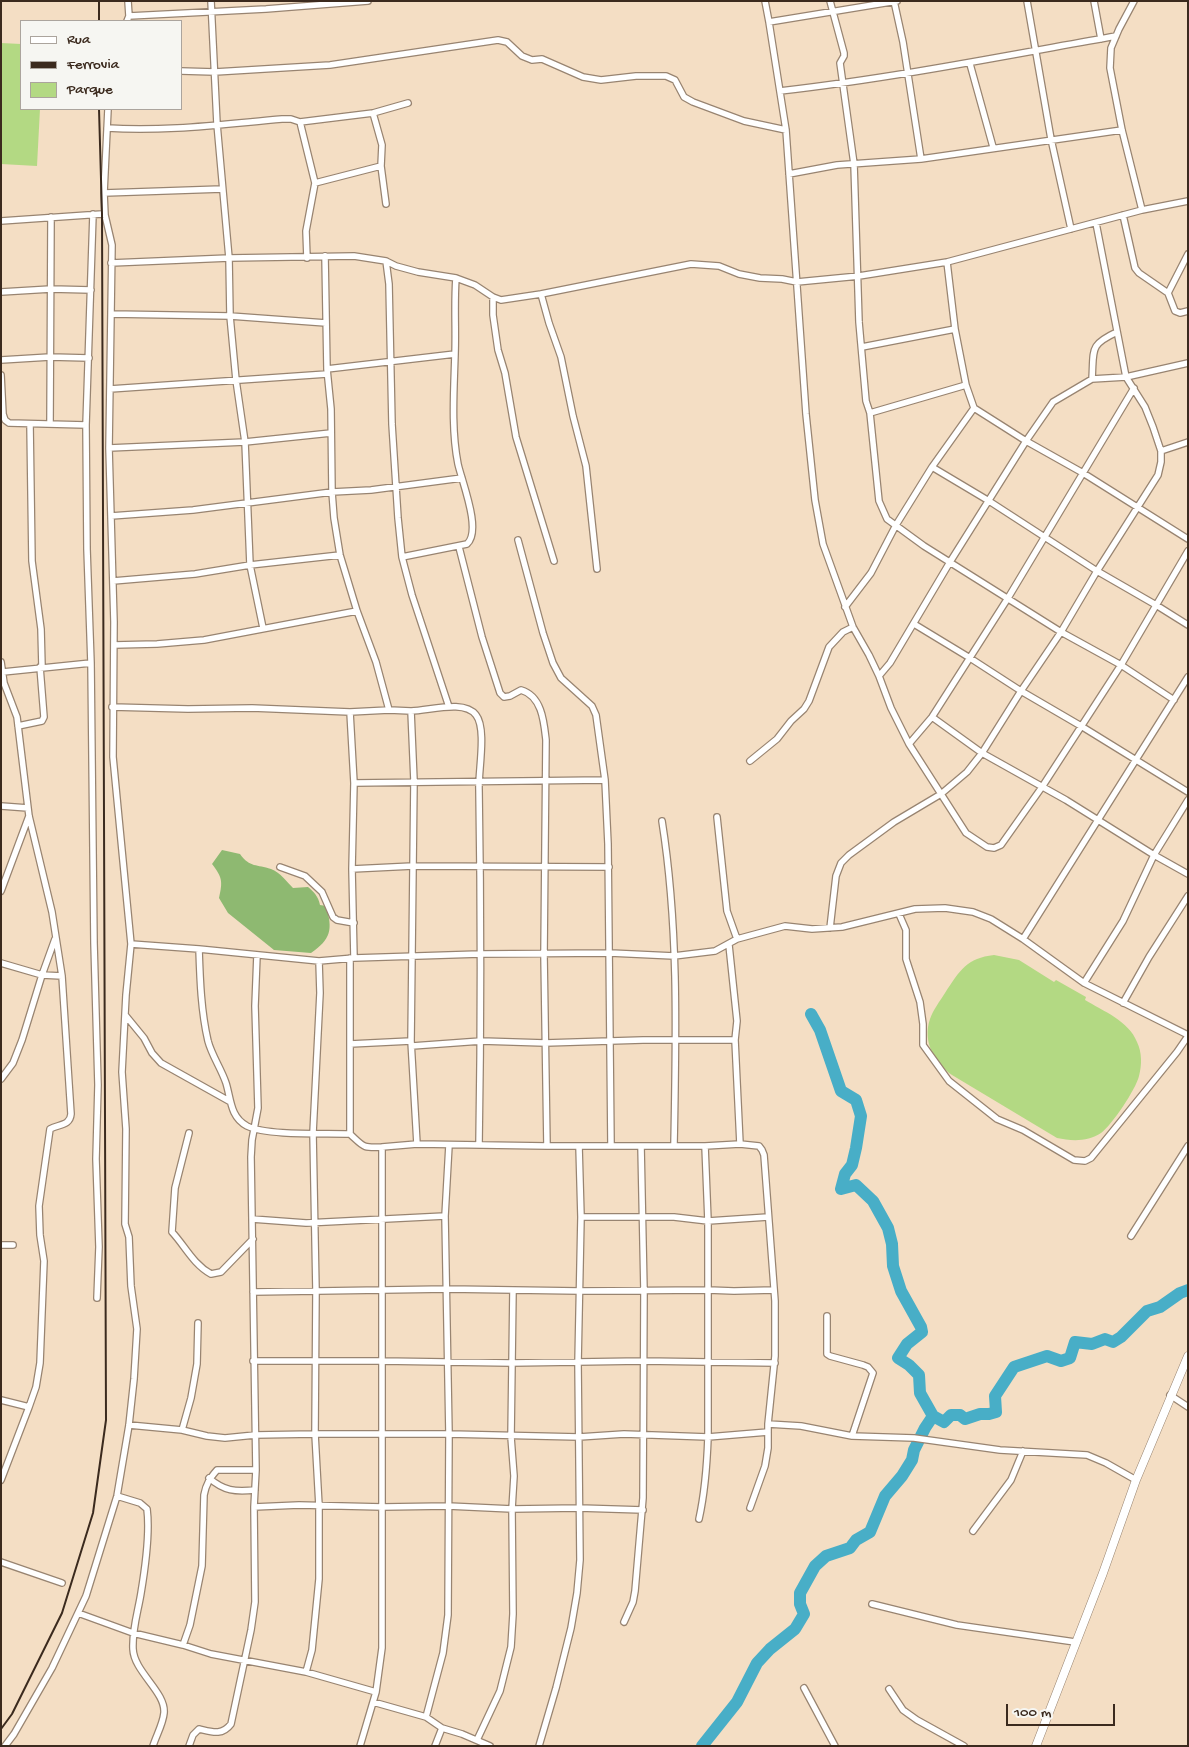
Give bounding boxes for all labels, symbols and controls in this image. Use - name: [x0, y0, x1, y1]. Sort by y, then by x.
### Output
- legend: [20, 20, 182, 110]
- text: Rua: [67, 31, 90, 49]
- text: Ferrovia: [67, 56, 119, 74]
- text: Parque: [67, 81, 113, 99]
- scale bar: [1009, 1694, 1118, 1726]
- text: 100 m: [1014, 1704, 1051, 1722]

